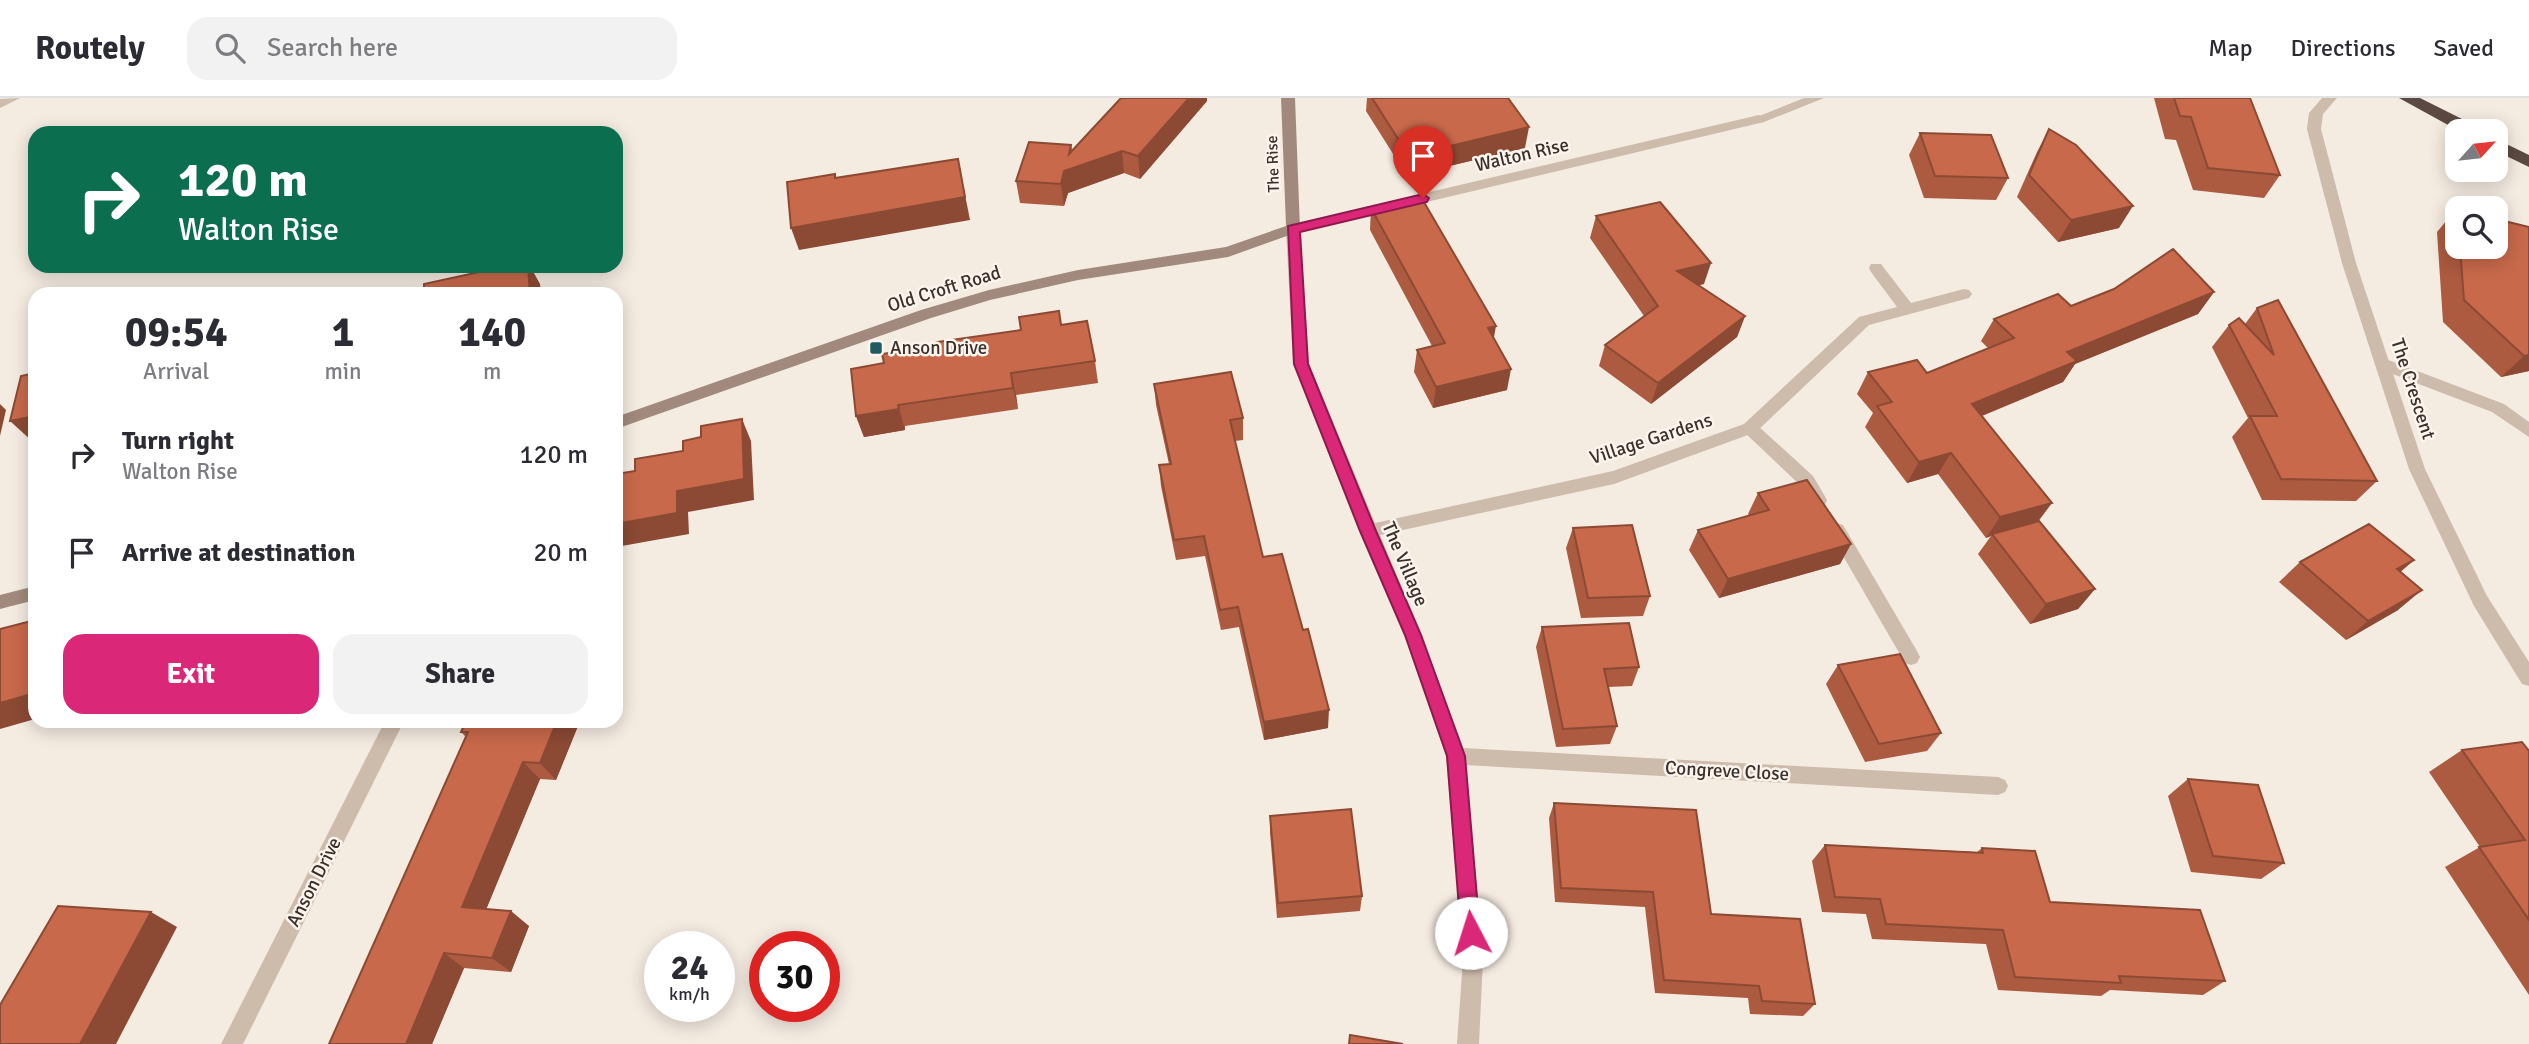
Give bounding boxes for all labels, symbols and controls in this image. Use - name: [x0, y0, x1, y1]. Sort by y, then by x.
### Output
- search box: [187, 17, 677, 80]
- text: Routely: [35, 28, 145, 69]
- icon: search: [211, 29, 249, 67]
- text: Search here: [267, 32, 398, 64]
- text: Map: [2208, 33, 2253, 63]
- text: Directions: [2291, 33, 2396, 63]
- text: Saved: [2434, 33, 2494, 63]
- north arrow: [2445, 119, 2508, 182]
- map controls: [2445, 119, 2508, 259]
- pin: [1393, 126, 1453, 198]
- street label: Walton Rise: [1473, 133, 1571, 177]
- street label: The Rise: [1262, 135, 1284, 193]
- icon: arrive: [1404, 137, 1442, 175]
- text: 120 m: [178, 150, 308, 210]
- icon: right: [63, 154, 154, 245]
- button: search: [2445, 196, 2508, 259]
- text: Walton Rise: [178, 210, 339, 249]
- street label: Old Croft Road: [884, 260, 1004, 318]
- text: 09:54: [125, 307, 228, 358]
- text: 1: [332, 307, 354, 358]
- text: 140: [458, 307, 526, 358]
- street label: The Crescent: [2385, 335, 2441, 443]
- place label: Anson Drive: [890, 336, 987, 360]
- marker: Anson Drive: [868, 340, 884, 356]
- text: Arrival: [143, 357, 209, 386]
- text: min: [324, 357, 362, 386]
- text: m: [483, 357, 501, 386]
- street label: Village Gardens: [1587, 408, 1715, 470]
- text: Turn right: [122, 425, 234, 457]
- icon: right: [63, 436, 101, 474]
- text: 120 m: [519, 439, 588, 471]
- text: Walton Rise: [122, 457, 238, 486]
- street label: The Village: [1376, 518, 1434, 610]
- icon: arrive: [63, 534, 101, 572]
- text: Arrive at destination: [122, 537, 355, 569]
- text: 20 m: [533, 537, 588, 569]
- button: Exit: [63, 634, 319, 714]
- button: Share: [333, 634, 588, 714]
- street label: Congreve Close: [1664, 756, 1790, 786]
- street label: Anson Drive: [281, 833, 347, 931]
- position arrow: [1434, 896, 1508, 970]
- speed limit sign: 30: [749, 931, 840, 1022]
- text: 24: [671, 946, 708, 989]
- text: km/h: [669, 983, 710, 1005]

